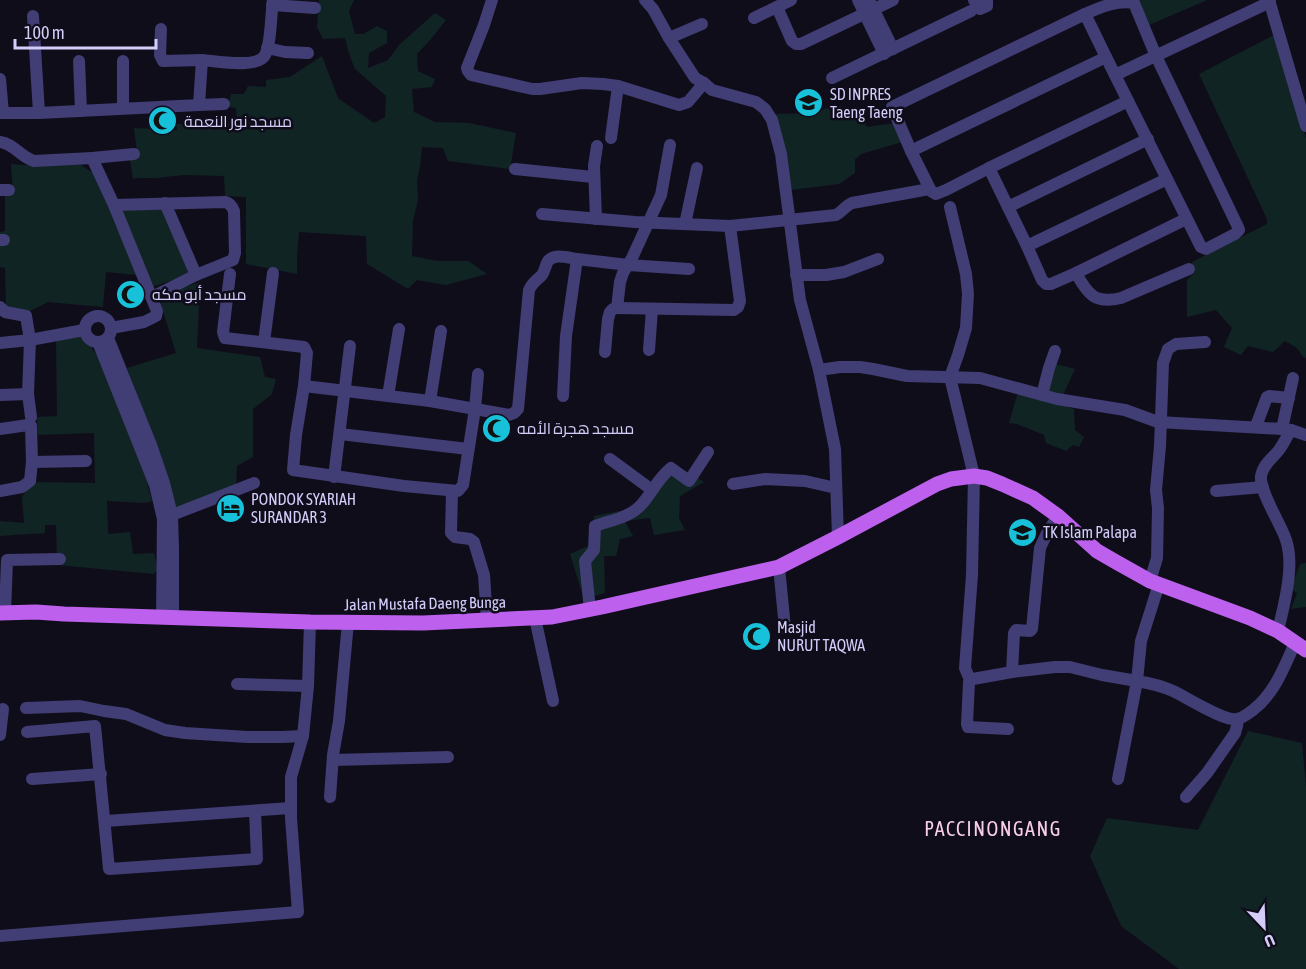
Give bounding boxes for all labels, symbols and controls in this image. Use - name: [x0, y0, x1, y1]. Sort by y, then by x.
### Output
- scale bar: [15, 12, 156, 50]
- text: 100 m: [24, 22, 65, 43]
- place label: SD INPRES Taeng Taeng: [830, 85, 903, 122]
- school or university icon: SD INPRES Taeng Taeng: [793, 87, 825, 119]
- mosque icon: مسجد نور النعمة: [147, 105, 179, 137]
- place label: مسجد نور النعمة: [184, 112, 292, 131]
- mosque icon: مسجد أبو مكه: [115, 278, 147, 310]
- place label: مسجد أبو مكه: [152, 285, 247, 304]
- mosque icon: مسجد هجرة الأمه: [480, 412, 512, 444]
- place label: مسجد هجرة الأمه: [517, 419, 634, 438]
- place label: PONDOK SYARIAH SURANDAR 3: [251, 490, 356, 526]
- hotel icon: PONDOK SYARIAH SURANDAR 3: [214, 492, 246, 524]
- school or university icon: TK Islam Palapa: [1006, 516, 1038, 548]
- place label: TK Islam Palapa: [1043, 523, 1137, 542]
- street label: Jalan Mustafa Daeng Bunga: [344, 593, 506, 614]
- place label: Masjid NURUT TAQWA: [777, 618, 865, 654]
- mosque icon: Masjid NURUT TAQWA: [740, 620, 772, 652]
- district label: PACCINONGANG: [924, 817, 1062, 840]
- north arrow: [1234, 897, 1294, 957]
- text: U: [1262, 931, 1278, 951]

